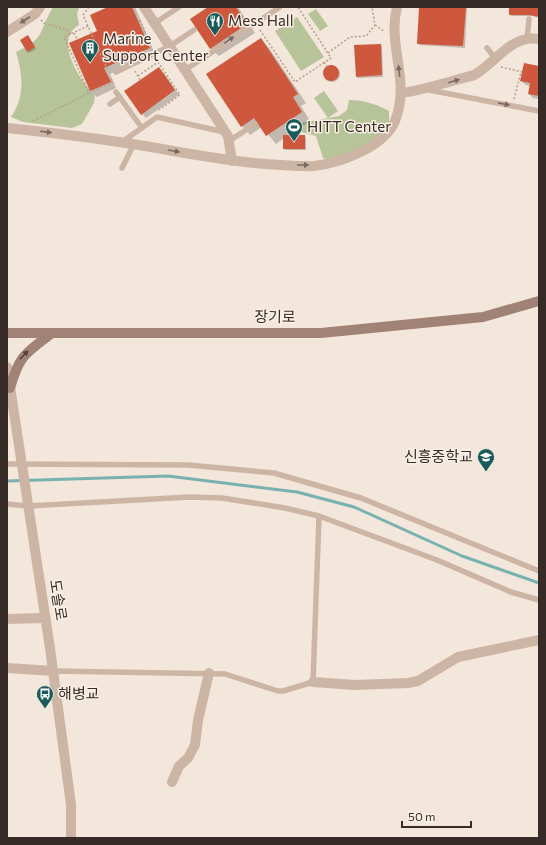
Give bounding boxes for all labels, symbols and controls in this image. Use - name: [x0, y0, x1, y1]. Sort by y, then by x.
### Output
- restaurant icon: Mess Hall: [205, 11, 225, 36]
- place label: Mess Hall: [228, 11, 293, 29]
- one-way arrow: [19, 17, 30, 24]
- place label: Marine Support Center: [103, 29, 209, 64]
- one-way arrow: [224, 37, 235, 44]
- building icon: Marine Support Center: [80, 38, 100, 63]
- one-way arrow: [396, 65, 403, 77]
- one-way arrow: [448, 78, 460, 84]
- one-way arrow: [498, 102, 510, 108]
- sports icon: HITT Center: [284, 117, 304, 142]
- place label: HITT Center: [307, 117, 391, 135]
- one-way arrow: [40, 129, 52, 135]
- one-way arrow: [168, 148, 180, 154]
- one-way arrow: [297, 162, 310, 168]
- street label: 장기로: [254, 307, 296, 325]
- one-way arrow: [19, 350, 29, 360]
- place label: 신흥중학교: [404, 447, 473, 465]
- school or university icon: 신흥중학교: [476, 447, 496, 472]
- street label: 도솔로: [47, 578, 71, 622]
- bus stop icon: 해병교: [35, 684, 55, 709]
- place label: 해병교: [58, 684, 99, 702]
- scale bar: [402, 803, 471, 829]
- text: 50 m: [408, 809, 436, 823]

